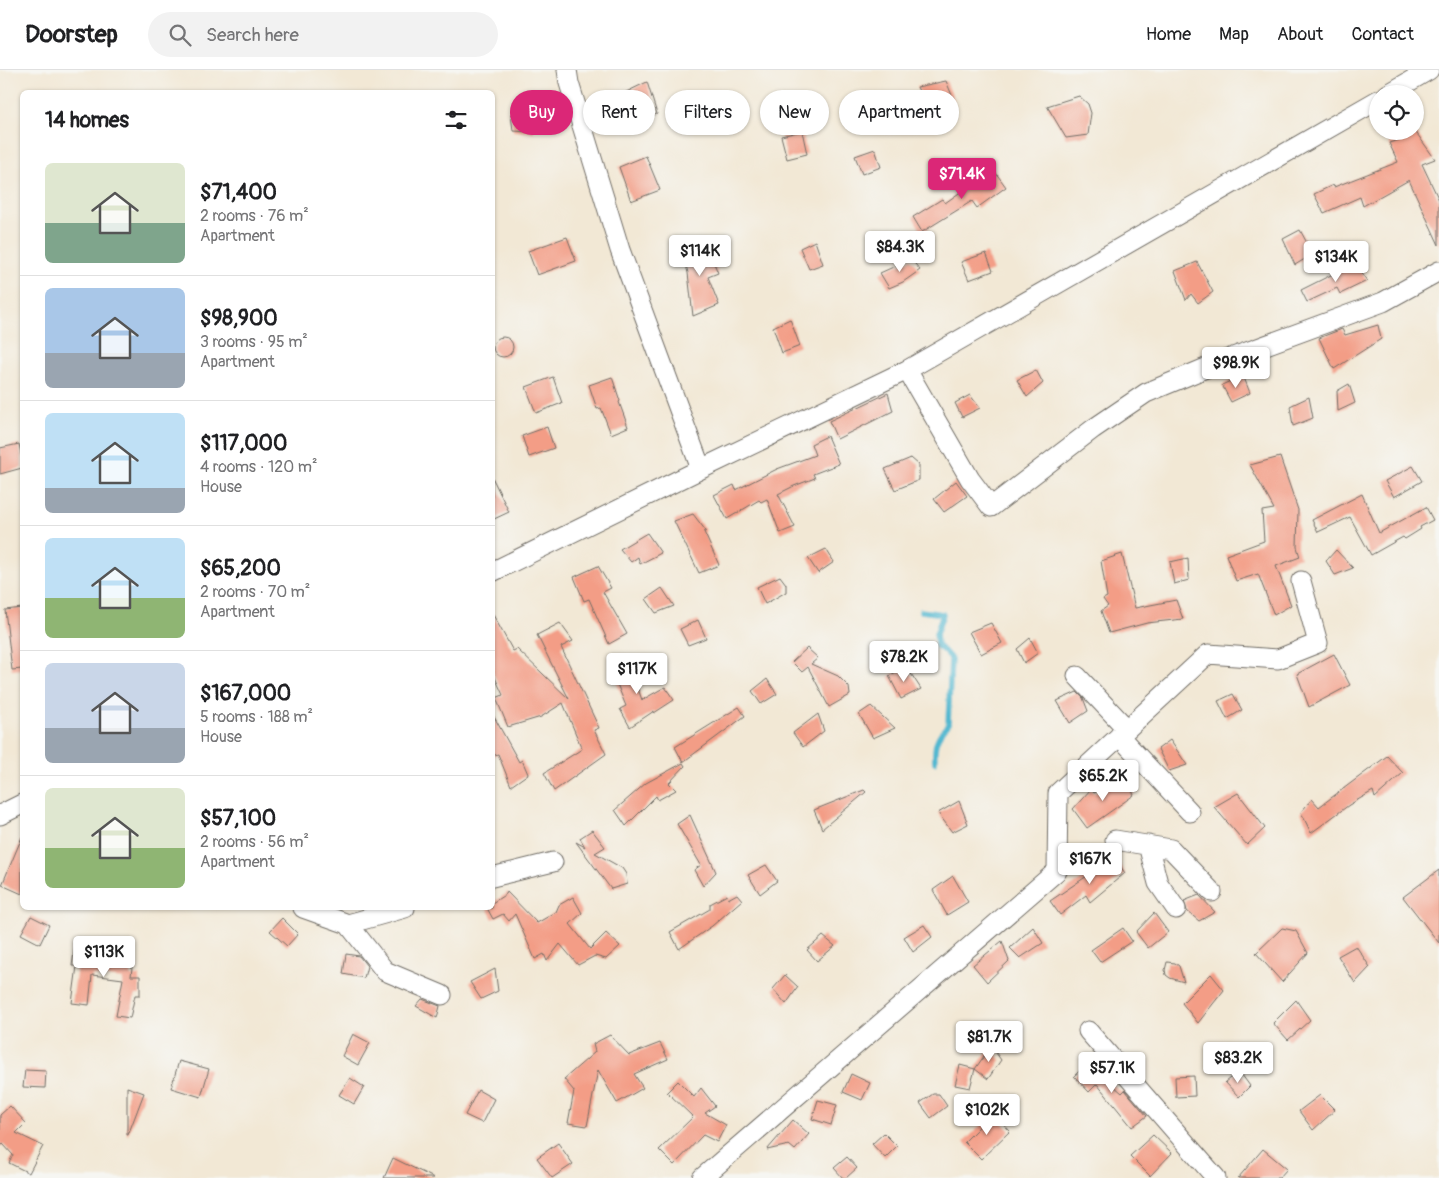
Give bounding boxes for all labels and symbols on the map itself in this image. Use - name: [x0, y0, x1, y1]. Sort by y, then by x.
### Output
- pin: $71.4K: [921, 158, 1003, 200]
- pin: $84.3K: [859, 230, 941, 273]
- pin: $114K: [665, 234, 735, 277]
- pin: $134K: [1301, 240, 1371, 283]
- pin: $98.9K: [1195, 346, 1277, 389]
- pin: $78.2K: [863, 640, 945, 683]
- pin: $117K: [602, 652, 672, 695]
- pin: $65.2K: [1062, 760, 1144, 802]
- pin: $167K: [1055, 842, 1125, 885]
- pin: $113K: [69, 936, 139, 978]
- pin: $81.7K: [948, 1020, 1030, 1063]
- pin: $83.2K: [1197, 1042, 1279, 1084]
- pin: $57.1K: [1071, 1052, 1153, 1094]
- pin: $102K: [952, 1094, 1022, 1136]

